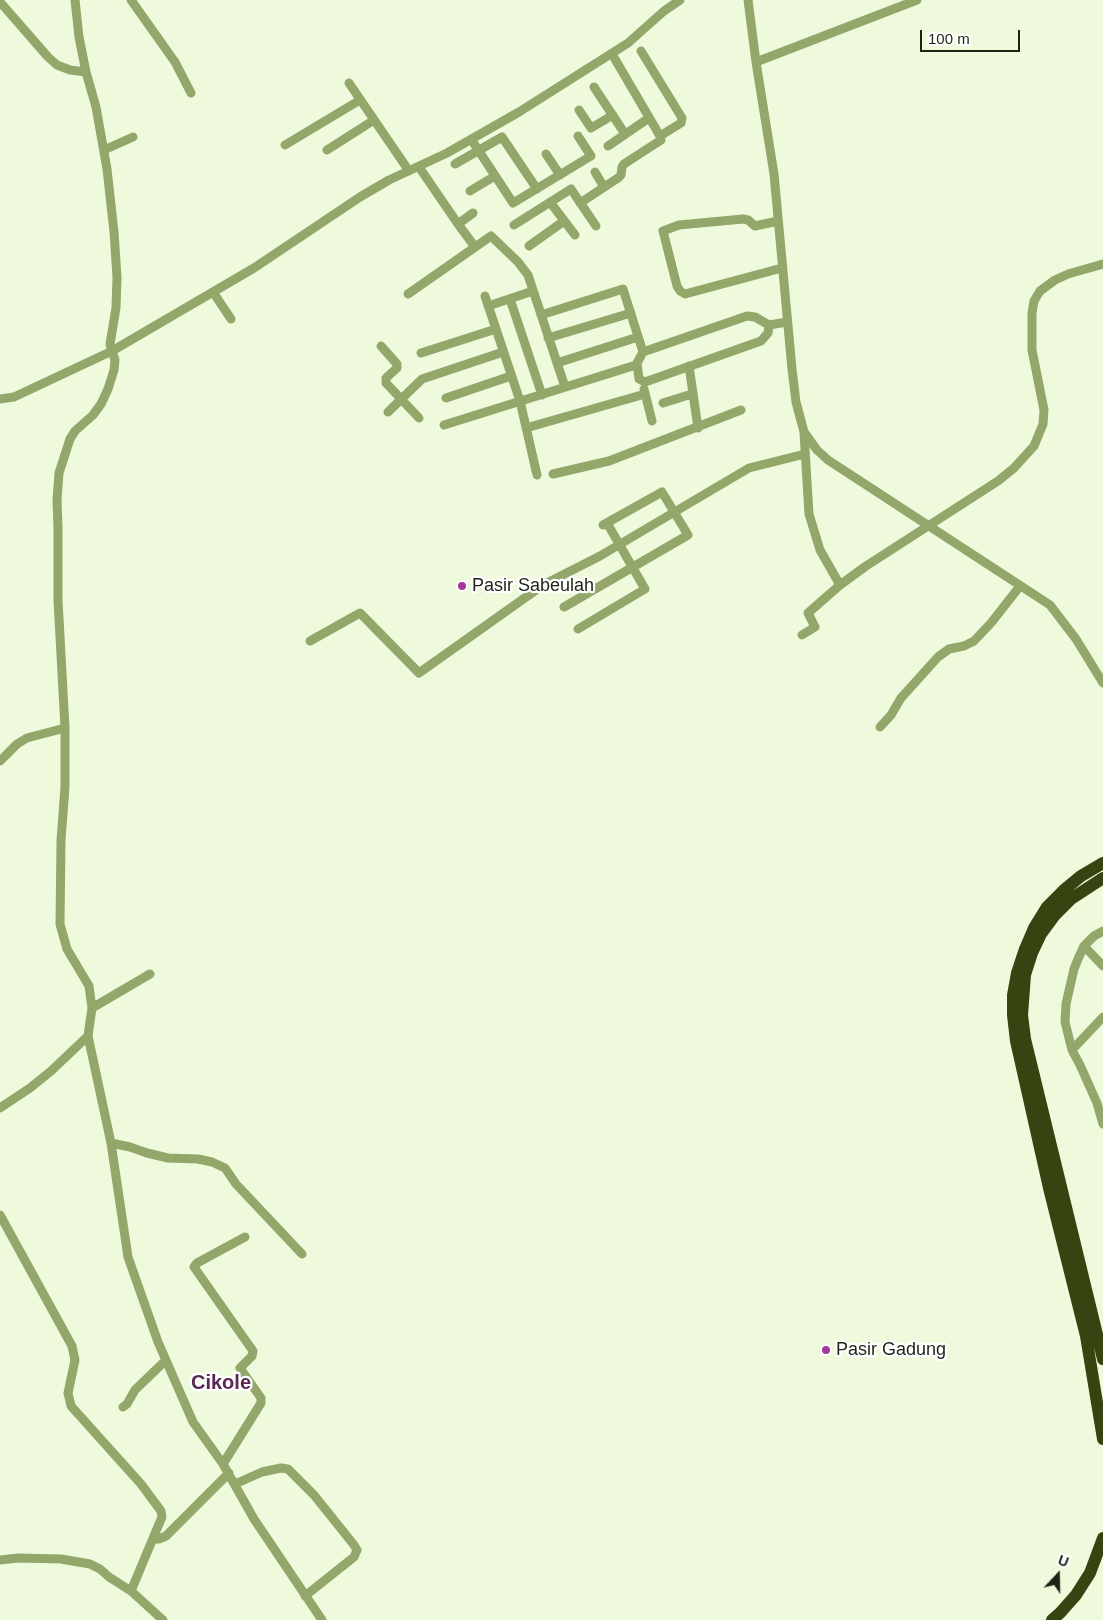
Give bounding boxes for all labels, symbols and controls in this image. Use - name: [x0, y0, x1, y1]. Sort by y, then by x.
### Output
- scale bar: [923, 20, 1023, 52]
- text: 100 m: [928, 30, 970, 47]
- place label: Pasir Sabeulah: [472, 575, 594, 597]
- marker: Pasir Sabeulah: [456, 580, 468, 592]
- place label: Pasir Gadung: [836, 1339, 946, 1361]
- marker: Pasir Gadung: [820, 1344, 832, 1356]
- district label: Cikole: [191, 1371, 251, 1395]
- north arrow: [1033, 1550, 1083, 1600]
- text: U: [1056, 1552, 1071, 1570]

